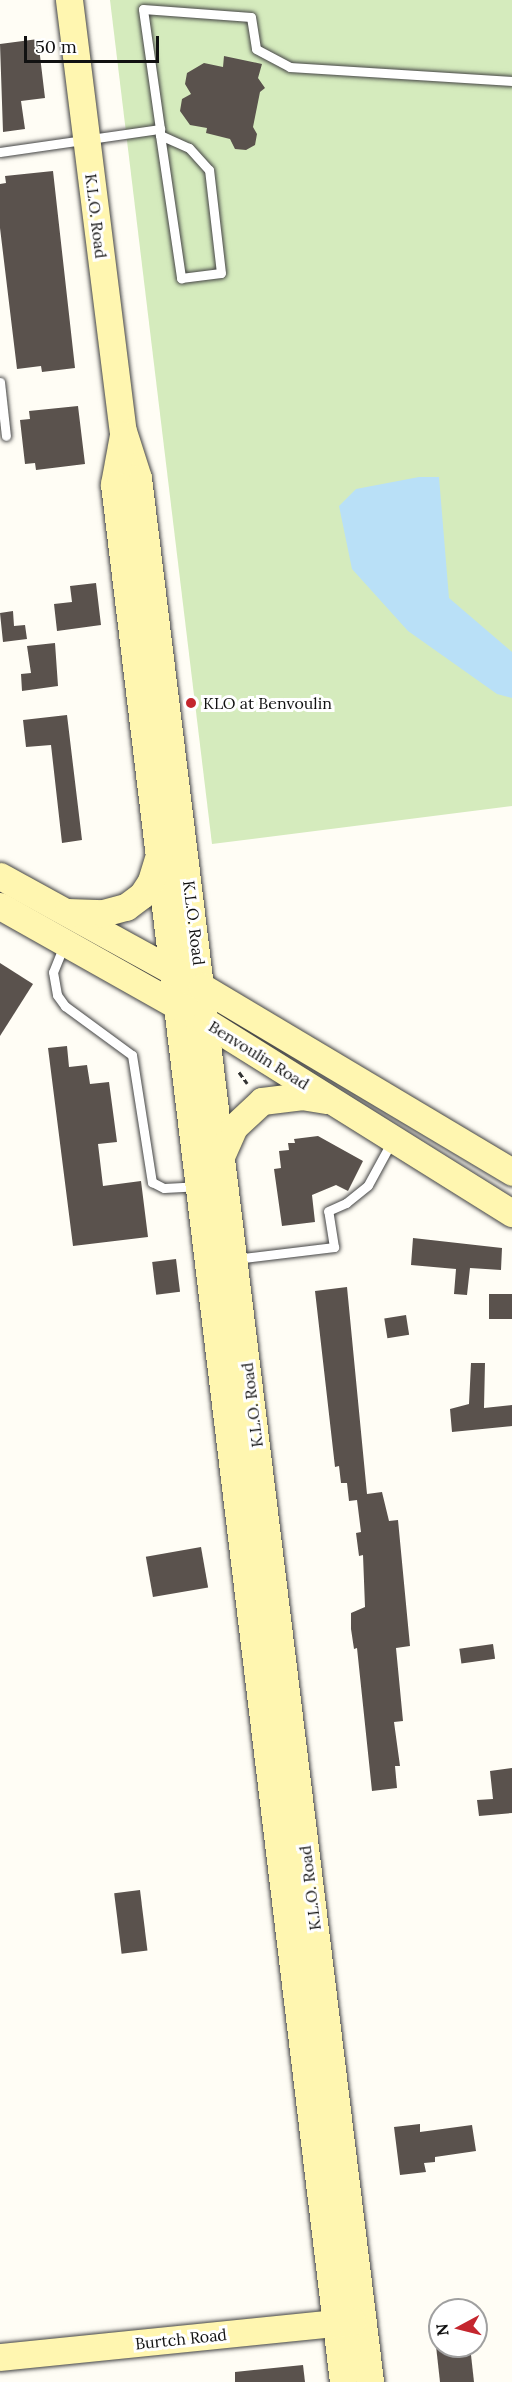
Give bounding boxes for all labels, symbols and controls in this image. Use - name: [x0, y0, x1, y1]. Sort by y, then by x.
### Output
- scale bar: [27, 24, 162, 62]
- text: 50 m: [35, 35, 77, 58]
- street label: K.L.O. Road: [81, 172, 111, 260]
- place label: KLO at Benvoulin: [203, 693, 332, 713]
- marker: KLO at Benvoulin: [184, 696, 198, 710]
- street label: K.L.O. Road: [179, 879, 209, 967]
- street label: Benvoulin Road: [205, 1016, 313, 1094]
- street label: K.L.O. Road: [237, 1361, 267, 1449]
- street label: K.L.O. Road: [295, 1844, 325, 1932]
- north arrow: [428, 2298, 488, 2358]
- text: N: [431, 2323, 453, 2337]
- street label: Burtch Road: [134, 2325, 228, 2353]

